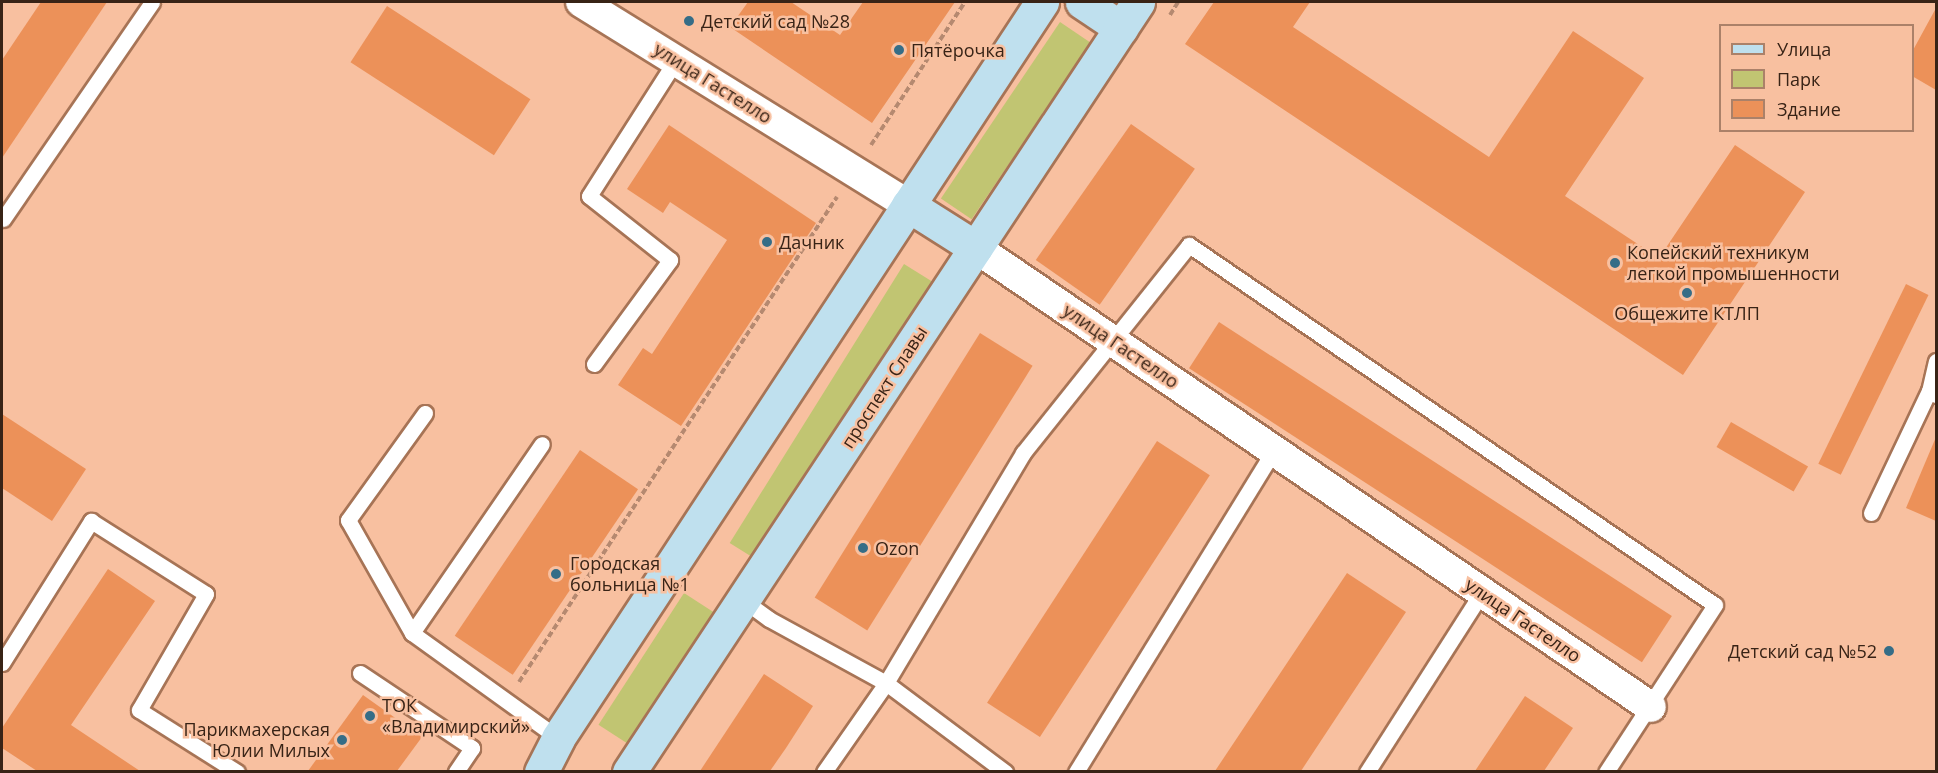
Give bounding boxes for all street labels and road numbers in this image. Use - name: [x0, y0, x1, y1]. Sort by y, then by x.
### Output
- street label: улица Гастелло: [650, 38, 776, 128]
- street label: улица Гастелло: [1059, 299, 1183, 393]
- street label: проспект Славы: [837, 322, 931, 452]
- street label: улица Гастелло: [1461, 573, 1585, 667]

